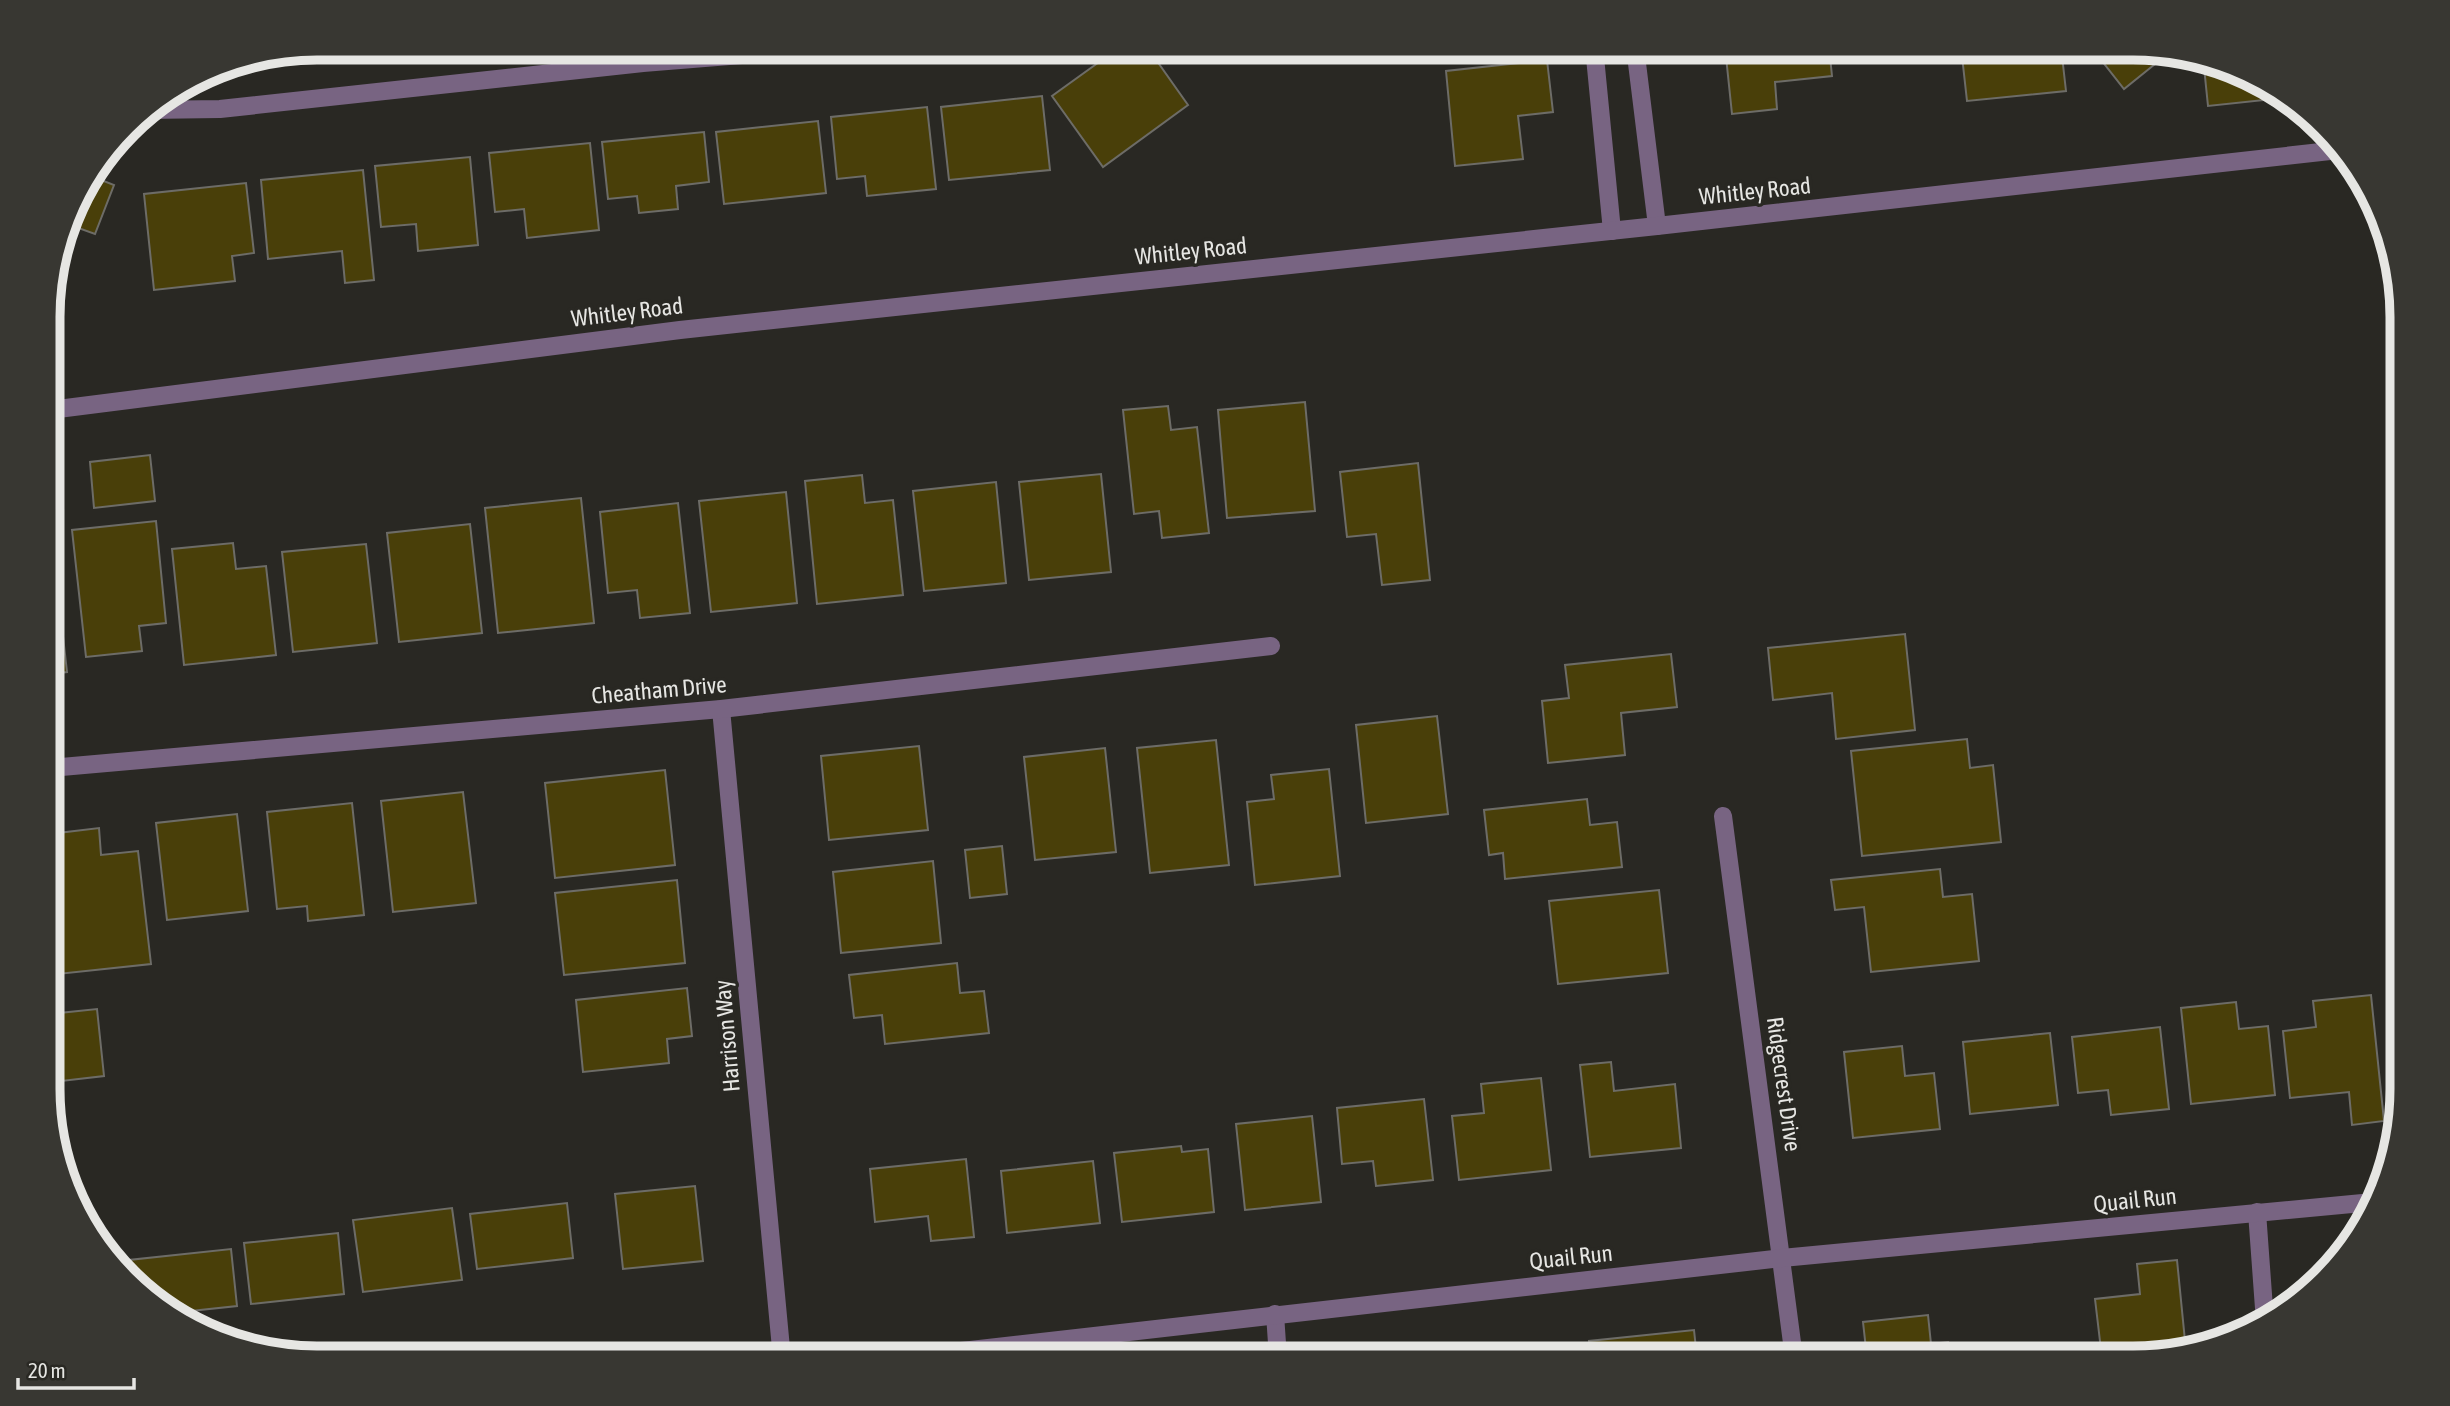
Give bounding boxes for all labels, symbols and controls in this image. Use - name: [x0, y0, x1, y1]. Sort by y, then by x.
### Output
- street label: Whitley Road: [1698, 172, 1812, 210]
- street label: Whitley Road: [1134, 232, 1248, 270]
- street label: Whitley Road: [570, 292, 684, 332]
- street label: Cheatham Drive: [590, 671, 728, 709]
- street label: Harrison Way: [709, 979, 745, 1093]
- street label: Ridgecrest Drive: [1762, 1015, 1806, 1153]
- street label: Quail Run: [2092, 1183, 2178, 1217]
- street label: Quail Run: [1528, 1240, 1614, 1274]
- scale bar: [18, 1346, 133, 1390]
- text: 20 m: [28, 1358, 66, 1382]

